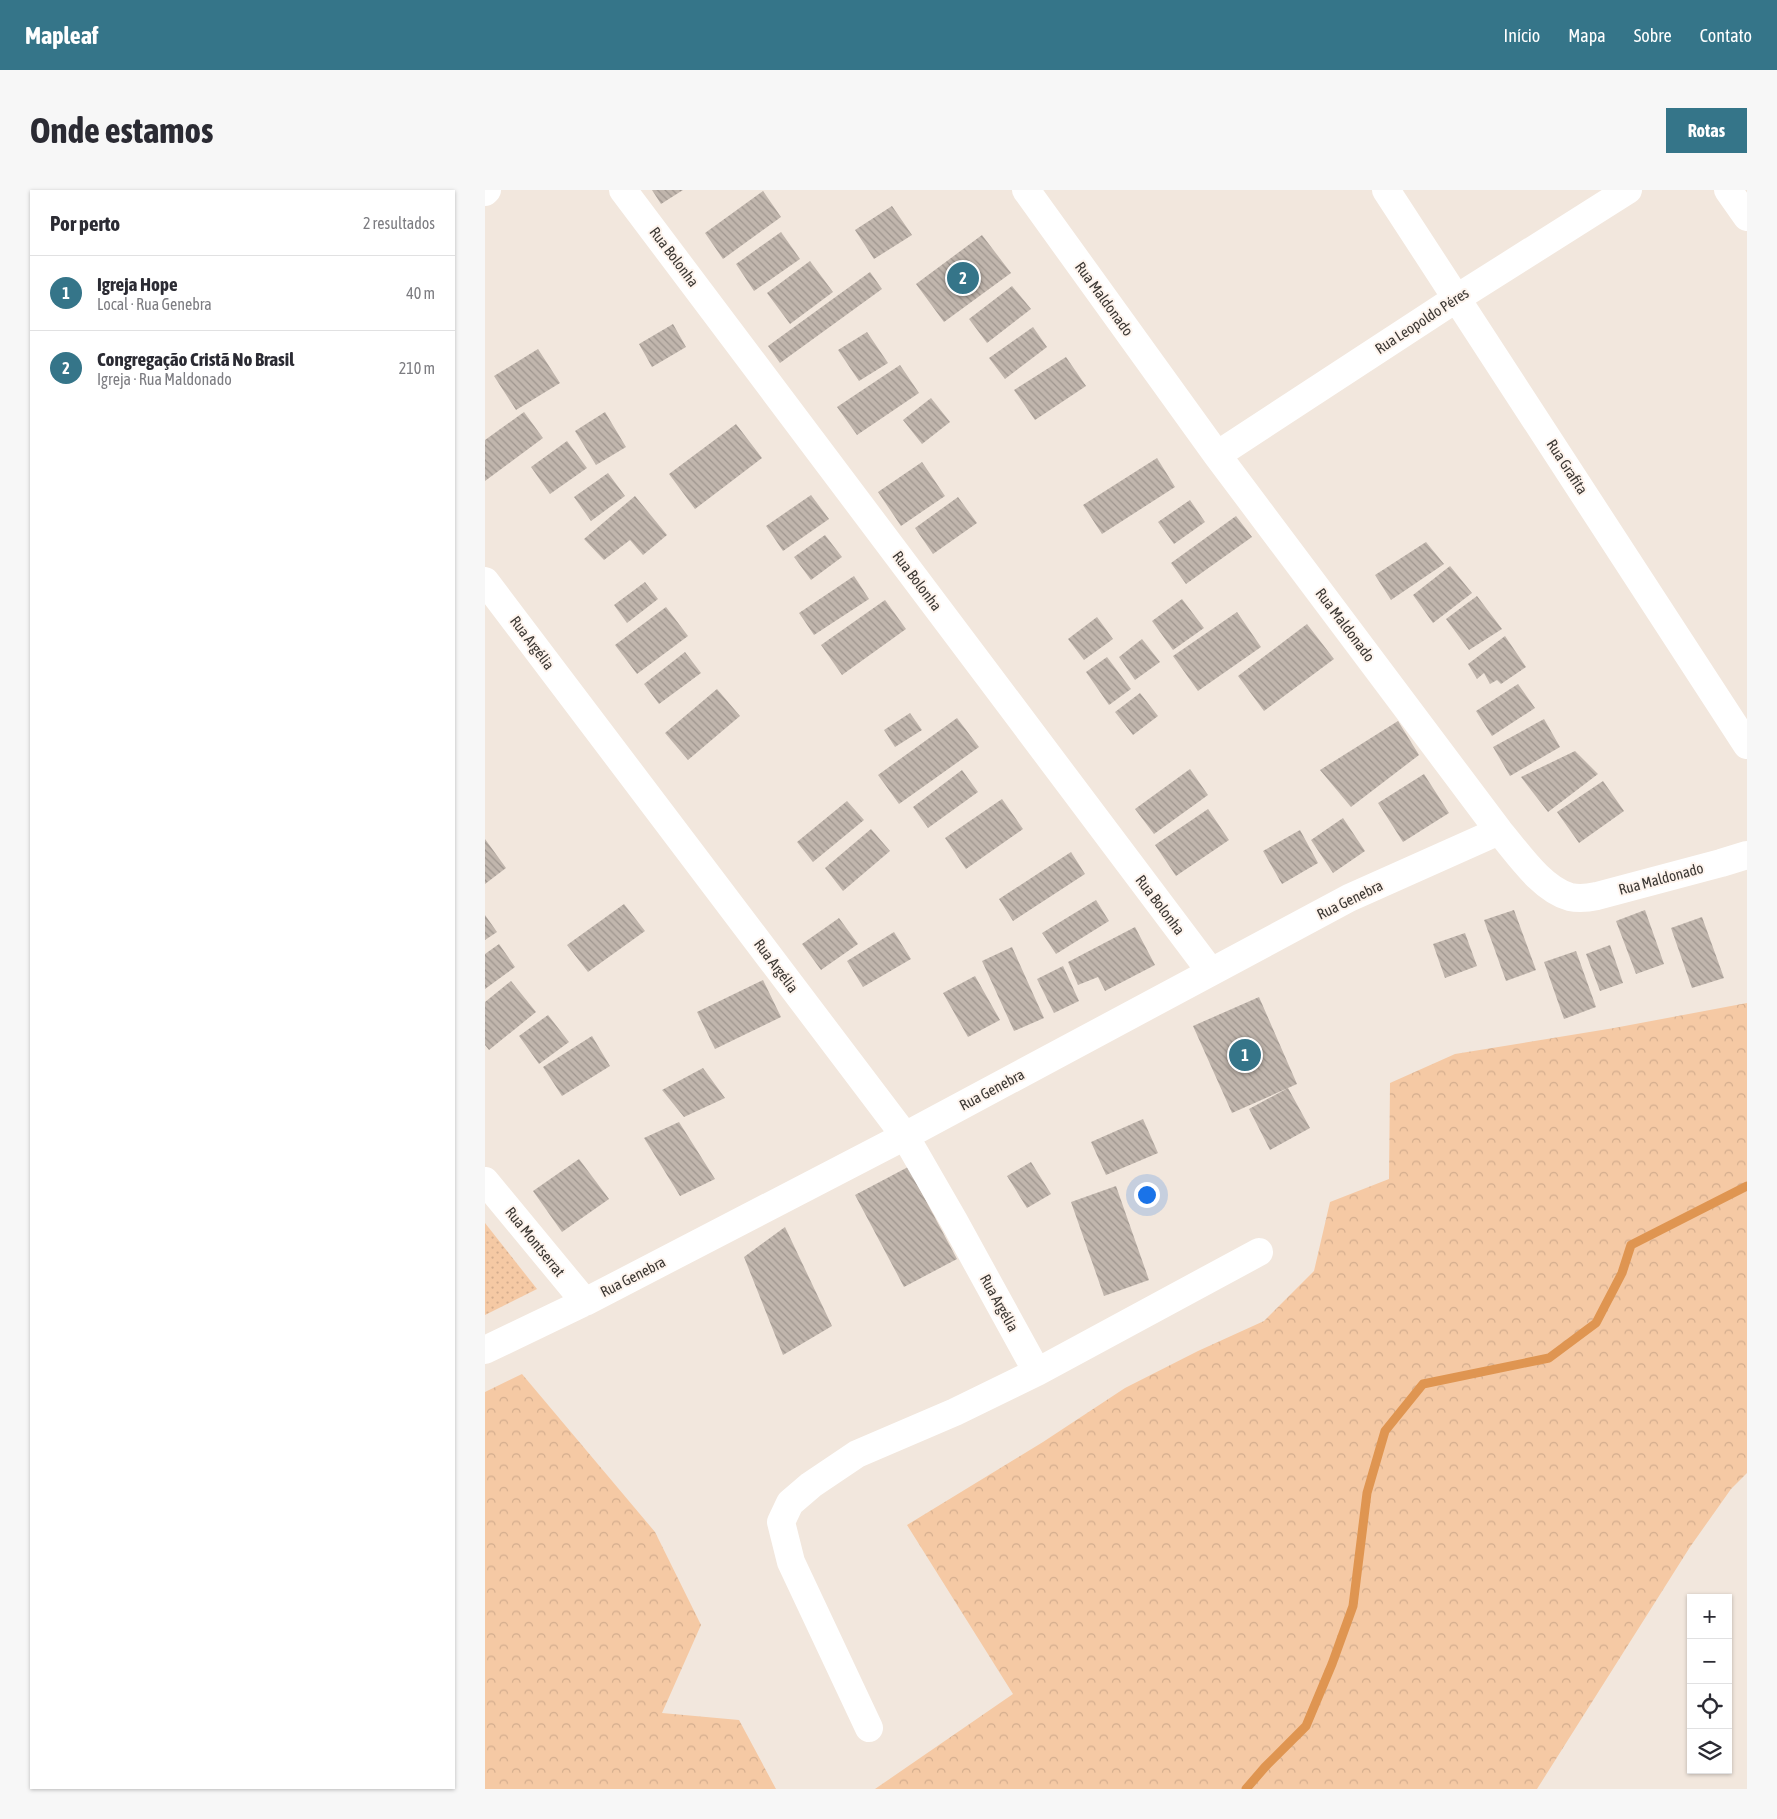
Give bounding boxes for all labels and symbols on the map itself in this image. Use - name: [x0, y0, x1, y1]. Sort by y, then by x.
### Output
- street label: Rua Bolonha: [646, 223, 702, 290]
- street label: Rua Maldonado: [1072, 258, 1137, 339]
- pin: 2: [947, 259, 979, 297]
- street label: Rua Leopoldo Péres: [1372, 284, 1472, 357]
- street label: Rua Grafita: [1543, 436, 1591, 497]
- street label: Rua Bolonha: [889, 547, 945, 614]
- street label: Rua Maldonado: [1312, 585, 1378, 665]
- street label: Rua Argélia: [507, 613, 558, 673]
- street label: Rua Maldonado: [1617, 859, 1705, 898]
- street label: Rua Bolonha: [1132, 871, 1188, 938]
- street label: Rua Genebra: [1314, 876, 1385, 923]
- street label: Rua Argélia: [751, 936, 802, 996]
- pin: 1: [1229, 1036, 1261, 1074]
- street label: Rua Genebra: [956, 1065, 1027, 1114]
- your location: [1134, 1182, 1160, 1208]
- street label: Rua Montserrat: [502, 1204, 569, 1280]
- street label: Rua Genebra: [597, 1253, 668, 1300]
- street label: Rua Argélia: [977, 1271, 1022, 1334]

